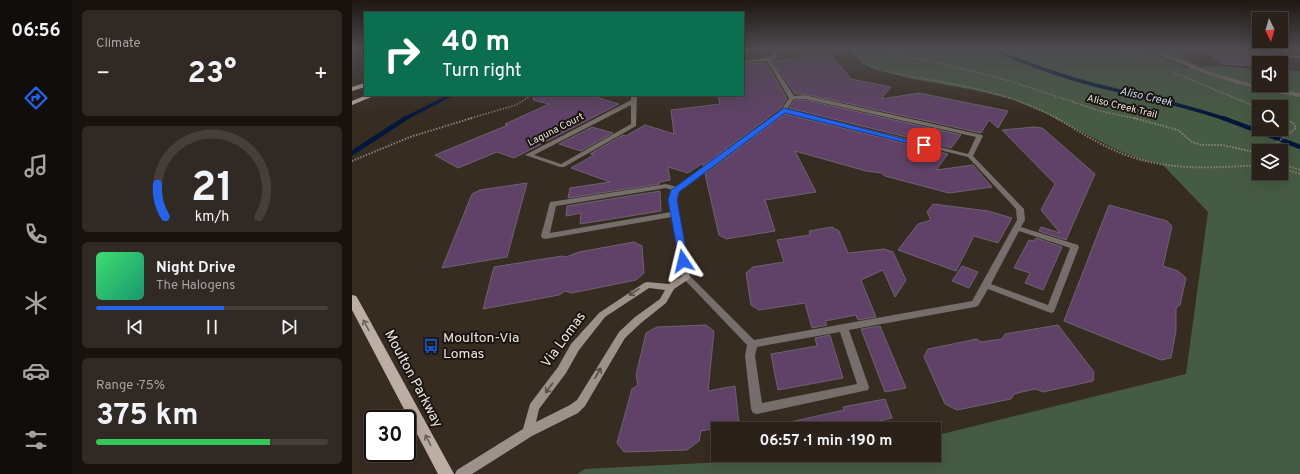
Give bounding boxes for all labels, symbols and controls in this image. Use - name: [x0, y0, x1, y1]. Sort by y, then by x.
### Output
- north arrow: [1252, 12, 1288, 48]
- map controls: [1252, 12, 1288, 180]
- text: 06:56: [11, 20, 61, 43]
- text: 40 m: [442, 25, 510, 61]
- icon: right: [376, 28, 428, 80]
- text: Climate: [96, 36, 141, 52]
- text: 23°: [188, 56, 236, 93]
- button: sound: [1252, 56, 1288, 92]
- text: Turn right: [442, 60, 522, 83]
- text: −: [96, 61, 110, 88]
- text: +: [314, 61, 328, 88]
- icon: directions: [22, 84, 50, 112]
- water label: Aliso Creek: [1118, 84, 1174, 110]
- street label: Aliso Creek Trail: [1086, 92, 1158, 122]
- button: search: [1252, 100, 1288, 136]
- street label: Laguna Court: [526, 110, 586, 150]
- pin: [907, 128, 941, 162]
- icon: arrive: [913, 134, 935, 156]
- button: layers: [1252, 144, 1288, 180]
- icon: music: [22, 152, 50, 180]
- text: 21: [191, 163, 233, 216]
- text: km/h: [195, 208, 229, 226]
- icon: phone: [22, 220, 50, 248]
- position arrow: [662, 240, 704, 282]
- text: Night Drive: [156, 259, 236, 278]
- text: The Halogens: [156, 278, 235, 294]
- icon: climate: [22, 289, 50, 317]
- one-way arrow: [628, 289, 640, 297]
- street label: Via Lomas: [538, 309, 590, 371]
- icon: previous: [124, 316, 146, 338]
- icon: pause: [201, 316, 223, 338]
- icon: next: [278, 316, 300, 338]
- one-way arrow: [362, 319, 369, 331]
- street label: Moulton Parkway: [380, 327, 446, 431]
- place label: Moulton-Via Lomas: [443, 330, 519, 363]
- bus stop icon: Moulton-Via Lomas: [422, 337, 440, 355]
- icon: car: [22, 357, 50, 385]
- one-way arrow: [595, 368, 603, 380]
- text: Range · 75%: [96, 378, 165, 394]
- one-way arrow: [544, 382, 553, 393]
- text: 375 km: [96, 398, 199, 435]
- speed limit sign: 30: [364, 410, 416, 462]
- icon: filters: [22, 426, 50, 454]
- text: 06:57 · 1 min · 190 m: [759, 432, 893, 451]
- one-way arrow: [423, 434, 431, 446]

